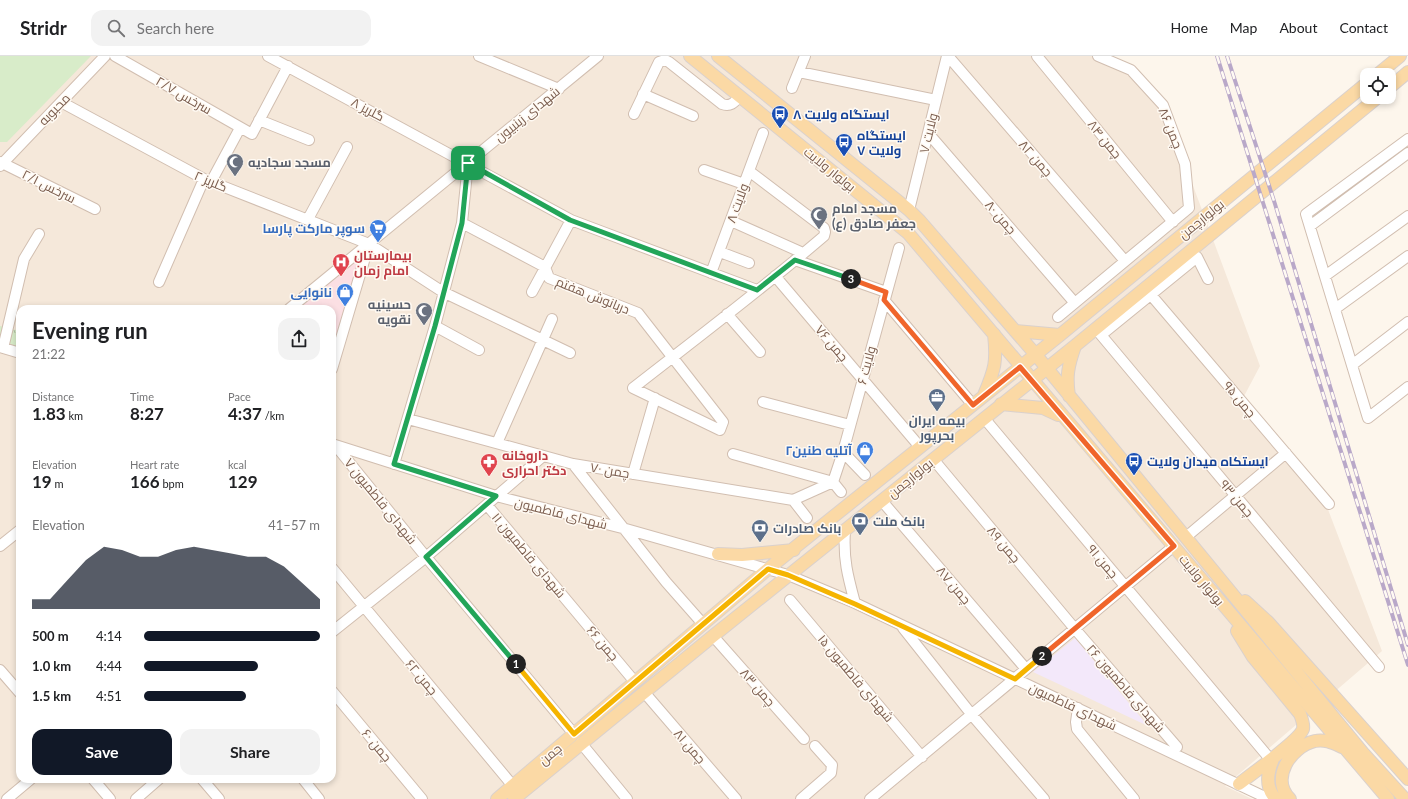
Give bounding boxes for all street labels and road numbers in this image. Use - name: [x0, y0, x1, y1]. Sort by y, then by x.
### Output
- street label: سرخس ۲/۷: [153, 73, 215, 117]
- street label: شهدای زینبیون: [491, 83, 563, 145]
- street label: محبوبه: [35, 90, 73, 128]
- street label: گلریز ۸: [349, 94, 387, 124]
- street label: چمن ۸۶: [1154, 105, 1186, 152]
- street label: ولایت ۷: [915, 111, 941, 155]
- street label: چمن ۸۴: [1083, 116, 1125, 163]
- street label: چمن ۸۲: [1014, 136, 1056, 181]
- street label: بولوار ولایت: [801, 143, 859, 195]
- street label: سرخس ۲/۱: [20, 166, 78, 206]
- street label: گلریز ۲: [192, 167, 230, 195]
- street label: ولایت ۸: [722, 181, 752, 225]
- street label: بولوارچمن: [1175, 196, 1228, 244]
- street label: چمن ۸۰: [980, 197, 1020, 239]
- street label: دریانوش هفتم: [553, 273, 632, 319]
- street label: چمن ۷۶: [811, 321, 852, 366]
- street label: ولایت ۶: [853, 344, 879, 386]
- street label: چمن ۹۵: [1219, 378, 1260, 422]
- street label: شهدای فاطمیون ۷: [341, 455, 421, 547]
- street label: بولوارچمن: [884, 455, 937, 503]
- street label: چمن ۷۰: [589, 459, 631, 483]
- street label: چمن ۹۳: [1215, 476, 1257, 521]
- street label: شهدای فاطمیون: [513, 494, 609, 532]
- street label: شهدای فاطمیون ۱۱: [489, 509, 569, 601]
- street label: چمن ۸۹: [982, 522, 1024, 567]
- street label: چمن ۹۱: [1083, 541, 1122, 582]
- street label: بولوار ولایت: [1176, 551, 1228, 609]
- street label: چمن ۸۷: [932, 563, 974, 609]
- street label: چمن ۶۶: [582, 622, 622, 665]
- street label: شهدای فاطمیون ۱۵: [815, 631, 897, 725]
- street label: شهدای فاطمیون ۲۶: [1083, 641, 1169, 735]
- street label: چمن ۶۲: [401, 656, 441, 699]
- street label: چمن ۸۳: [736, 665, 779, 711]
- street label: شهدای فاطمیون: [1027, 679, 1119, 733]
- street label: چمن ۶۰: [357, 725, 395, 766]
- street label: چمن ۸۱: [669, 725, 709, 768]
- street label: چمن: [535, 740, 566, 770]

